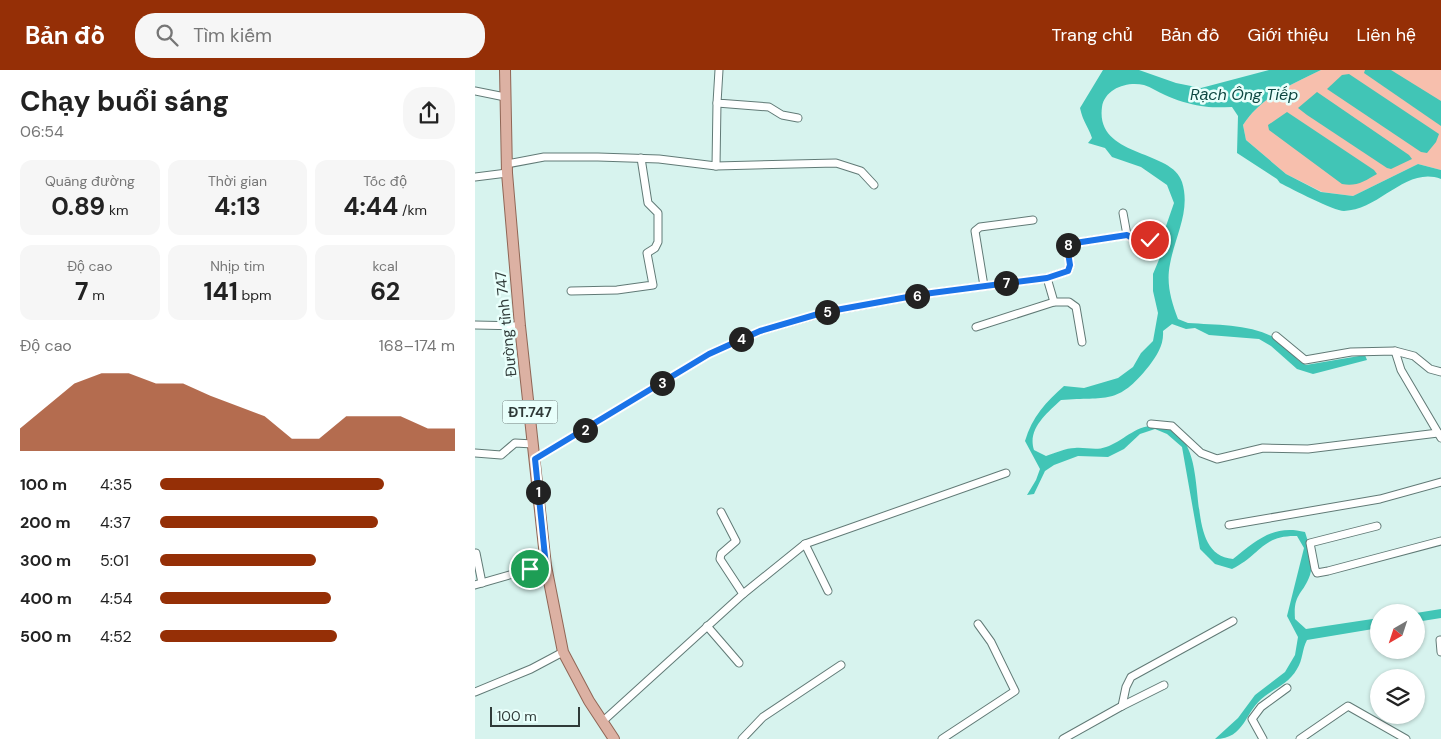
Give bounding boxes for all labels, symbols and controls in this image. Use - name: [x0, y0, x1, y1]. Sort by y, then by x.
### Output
- search box: [135, 13, 485, 58]
- text: Bản đồ: [25, 20, 105, 51]
- icon: search: [153, 21, 181, 49]
- text: Tìm kiếm: [193, 23, 272, 48]
- text: Trang chủ: [1051, 23, 1133, 47]
- text: Bản đồ: [1161, 23, 1220, 47]
- text: Giới thiệu: [1248, 23, 1328, 47]
- text: Liên hệ: [1356, 23, 1416, 47]
- text: Chạy buổi sáng: [20, 83, 229, 120]
- water label: Rạch Ông Tiếp: [1190, 84, 1298, 105]
- button: share: [403, 87, 455, 139]
- text: 06:54: [20, 121, 64, 142]
- text: Quãng đường: [45, 172, 135, 190]
- text: Thời gian: [208, 172, 267, 190]
- text: Tốc độ: [363, 172, 407, 190]
- text: 0.89: [51, 190, 105, 223]
- text: 4:13: [214, 190, 261, 223]
- text: 4:44: [343, 190, 398, 223]
- text: km: [105, 201, 128, 219]
- text: /km: [398, 201, 427, 219]
- pin: [1129, 219, 1171, 261]
- icon: check: [1136, 226, 1164, 254]
- pin: 8: [1055, 232, 1081, 258]
- text: 8: [1064, 236, 1073, 254]
- text: Độ cao: [67, 257, 113, 275]
- text: Nhịp tim: [210, 257, 265, 275]
- text: kcal: [373, 257, 398, 275]
- street label: Đường tỉnh 747: [491, 270, 521, 378]
- pin: 7: [993, 270, 1019, 296]
- text: 7: [1003, 274, 1010, 292]
- text: 7: [75, 275, 88, 308]
- text: 141: [203, 275, 238, 308]
- text: 62: [370, 275, 400, 308]
- pin: 6: [905, 284, 929, 308]
- text: m: [88, 286, 105, 304]
- text: bpm: [238, 286, 272, 304]
- text: 6: [913, 287, 922, 305]
- pin: 5: [815, 300, 839, 324]
- text: 5: [823, 303, 832, 321]
- pin: 4: [729, 326, 753, 352]
- text: 4: [737, 330, 746, 348]
- text: Độ cao: [20, 335, 72, 356]
- text: 168–174 m: [379, 335, 455, 356]
- pin: 3: [649, 370, 675, 396]
- text: 3: [658, 374, 667, 392]
- road number: ĐT.747: [503, 401, 557, 424]
- pin: 2: [573, 418, 597, 442]
- text: 2: [581, 421, 590, 439]
- text: 100 m: [20, 474, 67, 495]
- text: 4:35: [100, 474, 132, 495]
- pin: 1: [525, 480, 551, 504]
- text: 1: [536, 483, 541, 501]
- text: 200 m: [20, 512, 71, 533]
- text: 4:37: [100, 512, 131, 533]
- pin: [509, 548, 551, 590]
- text: 300 m: [20, 550, 71, 571]
- text: 5:01: [100, 550, 129, 571]
- icon: arrive: [516, 555, 544, 583]
- text: 400 m: [20, 588, 72, 609]
- text: 4:54: [100, 588, 132, 609]
- north arrow: [1370, 604, 1425, 659]
- map controls: [1370, 604, 1425, 724]
- text: 500 m: [20, 626, 71, 647]
- text: 4:52: [100, 626, 132, 647]
- button: layers: [1370, 669, 1425, 724]
- scale bar: [490, 704, 580, 727]
- text: 100 m: [497, 707, 537, 725]

